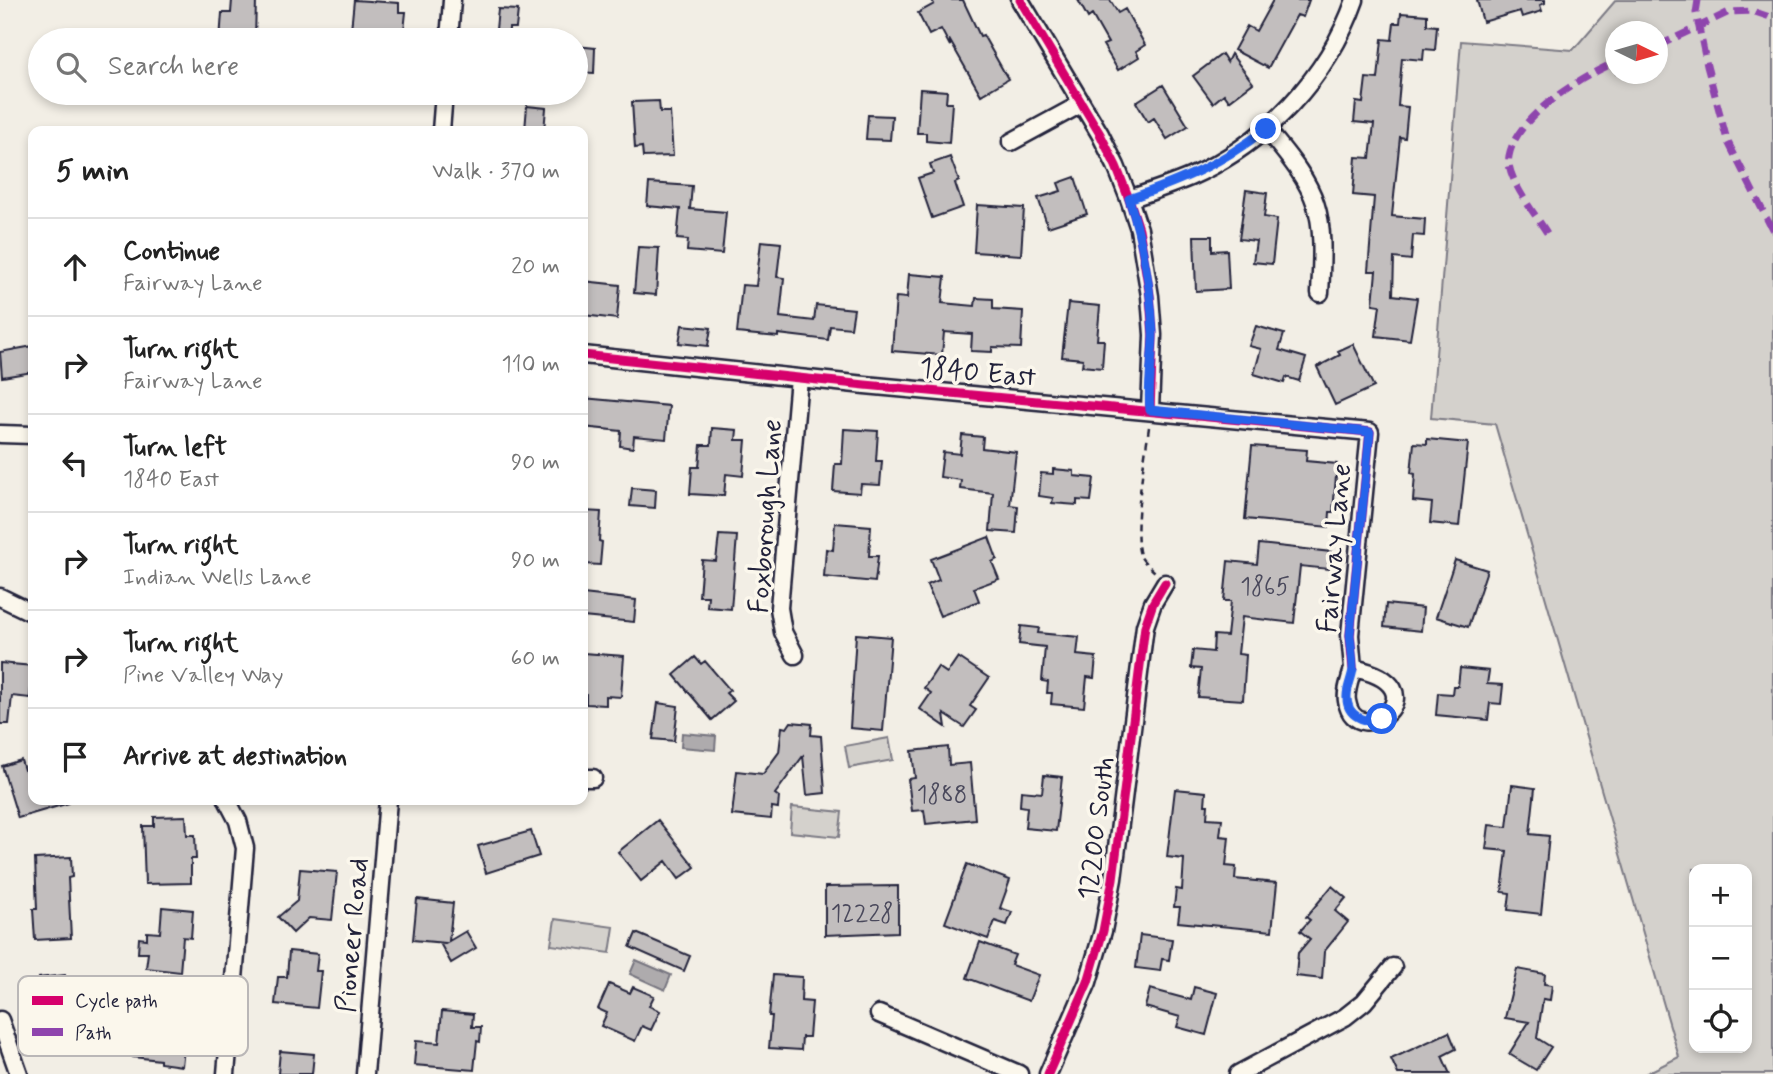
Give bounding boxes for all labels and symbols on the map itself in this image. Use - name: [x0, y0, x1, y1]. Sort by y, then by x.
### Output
- north arrow: [1605, 21, 1668, 84]
- route end: [1250, 113, 1281, 144]
- street label: 1840 East: [918, 350, 1038, 397]
- street label: Foxborough Lane: [741, 418, 792, 615]
- street label: Fairway Lane: [1310, 462, 1361, 635]
- house number: 1865: [1240, 572, 1290, 603]
- route start: [1366, 703, 1397, 734]
- street label: 12200 South: [1070, 755, 1125, 902]
- house number: 1888: [917, 780, 967, 811]
- street label: Pioneer Road: [328, 856, 379, 1014]
- house number: 12228: [831, 899, 893, 930]
- legend: [18, 976, 248, 1056]
- text: Cycle path: [75, 989, 158, 1014]
- text: Path: [75, 1021, 112, 1046]

